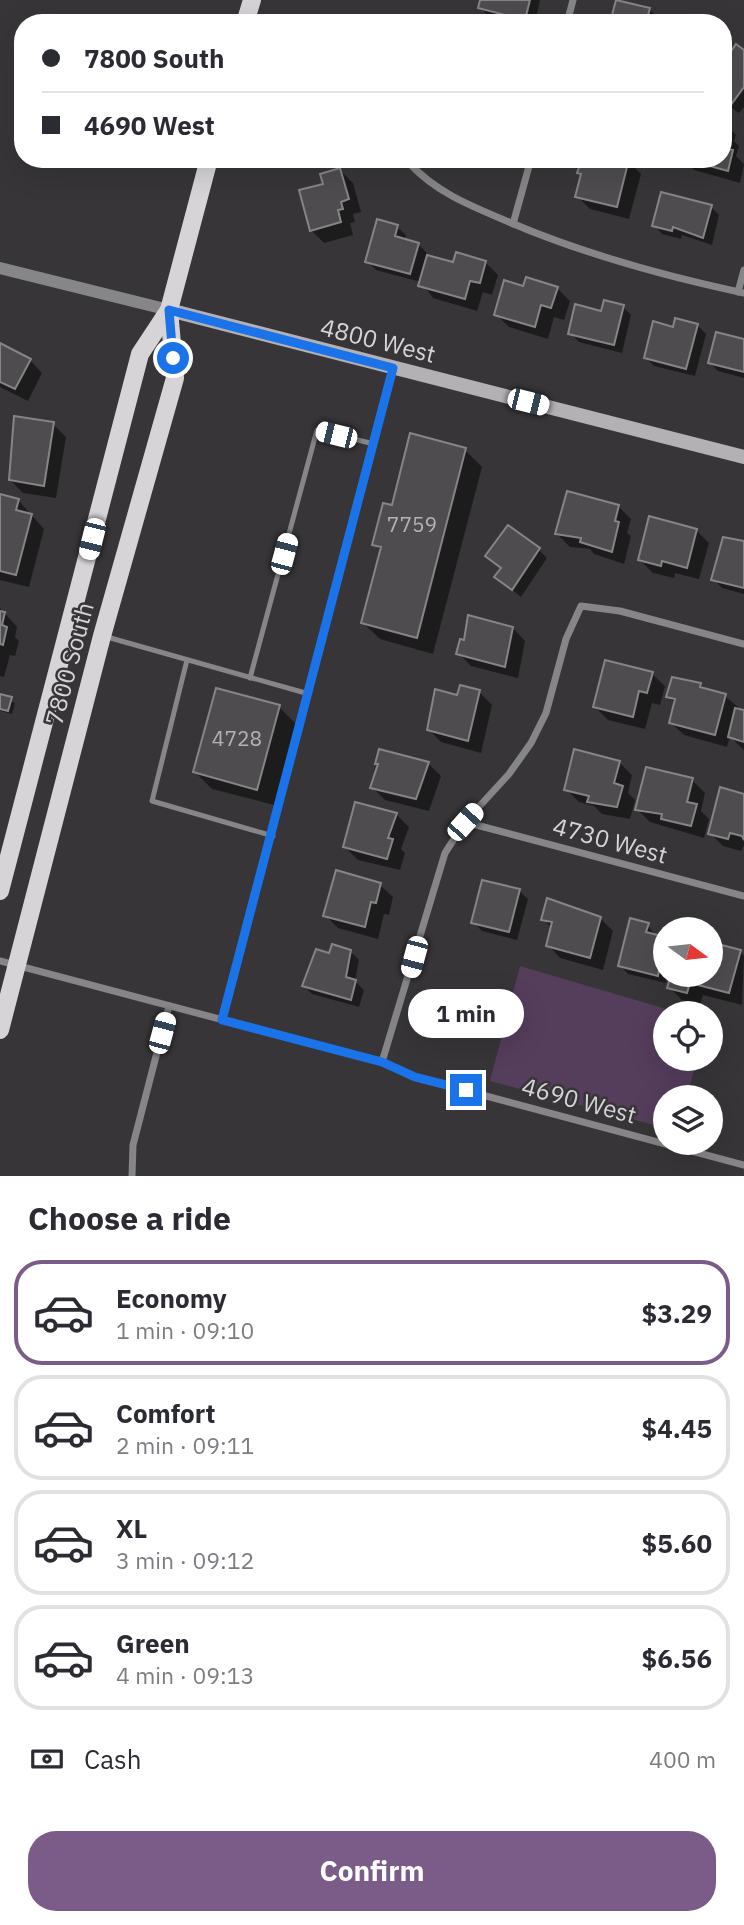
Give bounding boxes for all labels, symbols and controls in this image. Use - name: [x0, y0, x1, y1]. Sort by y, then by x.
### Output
- text: 7800 South: [84, 41, 224, 75]
- text: 4690 West: [84, 108, 215, 142]
- street label: 4800 West: [317, 310, 439, 370]
- route start: [157, 342, 189, 374]
- car: [506, 387, 551, 417]
- car: [314, 420, 359, 450]
- house number: 7759: [387, 510, 437, 538]
- car: [77, 516, 108, 562]
- car: [269, 531, 300, 577]
- street label: 7800 South: [37, 599, 101, 729]
- house number: 4728: [212, 724, 262, 752]
- car: [444, 799, 487, 845]
- street label: 4730 West: [549, 809, 671, 871]
- north arrow: [653, 917, 723, 987]
- map controls: [653, 917, 723, 1155]
- car: [399, 934, 430, 980]
- callout: 1 min: [408, 988, 524, 1038]
- text: 1 min: [436, 998, 496, 1028]
- button: locate: [653, 1001, 723, 1071]
- car: [147, 1010, 178, 1056]
- street label: 4690 West: [518, 1069, 640, 1131]
- route end: [450, 1074, 482, 1106]
- button: layers: [653, 1085, 723, 1155]
- text: Choose a ride: [28, 1197, 231, 1239]
- icon: car: [32, 1281, 95, 1344]
- text: Economy: [116, 1281, 227, 1315]
- text: $3.29: [642, 1296, 712, 1330]
- text: 1 min · 09:10: [116, 1315, 254, 1345]
- icon: car: [32, 1396, 95, 1459]
- text: Comfort: [116, 1396, 215, 1430]
- text: $4.45: [642, 1411, 712, 1445]
- text: 2 min · 09:11: [116, 1430, 254, 1460]
- icon: car: [32, 1511, 95, 1574]
- text: XL: [116, 1511, 147, 1545]
- text: $5.60: [642, 1526, 712, 1560]
- text: 3 min · 09:12: [116, 1545, 254, 1575]
- icon: car: [32, 1626, 95, 1689]
- text: Green: [116, 1626, 190, 1660]
- text: $6.56: [642, 1641, 712, 1675]
- text: 4 min · 09:13: [116, 1660, 254, 1690]
- icon: cash: [28, 1740, 66, 1778]
- text: Cash: [84, 1742, 141, 1776]
- text: 400 m: [649, 1744, 716, 1774]
- button: Confirm: [28, 1831, 716, 1911]

